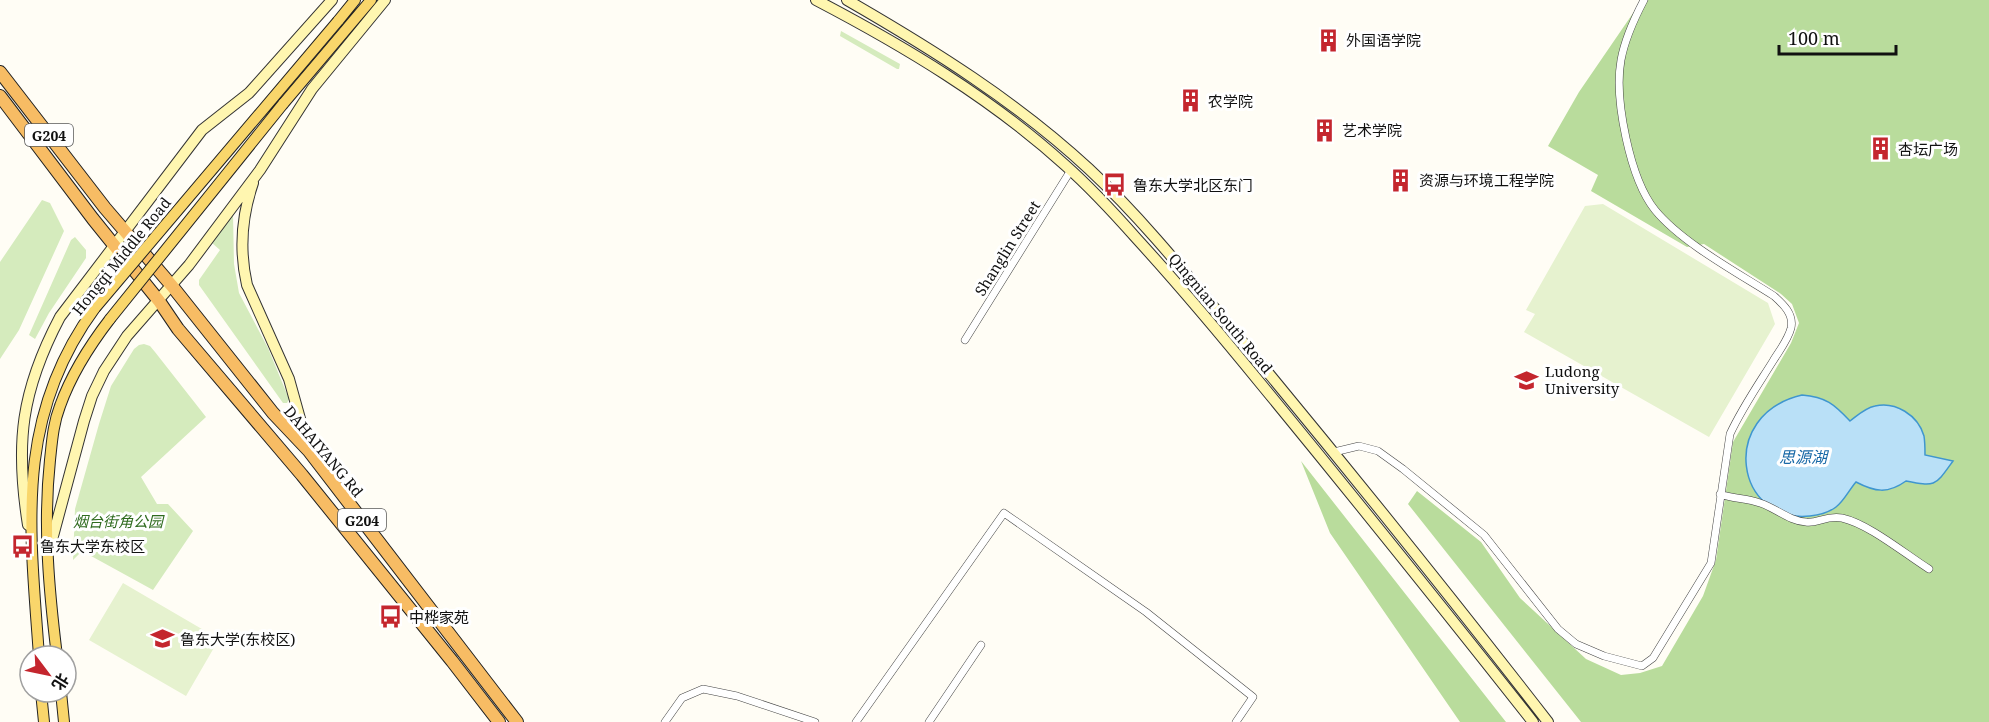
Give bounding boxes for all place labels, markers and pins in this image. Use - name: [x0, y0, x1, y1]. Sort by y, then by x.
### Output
- building icon: 外国语学院: [1315, 27, 1341, 53]
- place label: 外国语学院: [1346, 30, 1421, 50]
- building icon: 农学院: [1177, 88, 1203, 114]
- place label: 农学院: [1208, 91, 1253, 111]
- building icon: 艺术学院: [1311, 117, 1337, 143]
- place label: 艺术学院: [1342, 120, 1402, 140]
- building icon: 杏坛广场: [1867, 136, 1893, 162]
- place label: 杏坛广场: [1898, 139, 1958, 159]
- building icon: 资源与环境工程学院: [1388, 167, 1414, 193]
- place label: 资源与环境工程学院: [1419, 170, 1554, 190]
- bus stop icon: 鲁东大学北区东门: [1102, 172, 1128, 198]
- place label: 鲁东大学北区东门: [1133, 175, 1253, 195]
- place label: Ludong University: [1545, 361, 1620, 398]
- school or university icon: Ludong University: [1514, 367, 1540, 393]
- bus stop icon: 鲁东大学东校区: [9, 533, 35, 559]
- place label: 鲁东大学东校区: [40, 536, 145, 556]
- bus stop icon: 中桦家苑: [378, 604, 404, 630]
- place label: 中桦家苑: [409, 607, 469, 627]
- school or university icon: 鲁东大学(东校区): [149, 626, 175, 652]
- place label: 鲁东大学(东校区): [180, 629, 295, 649]

